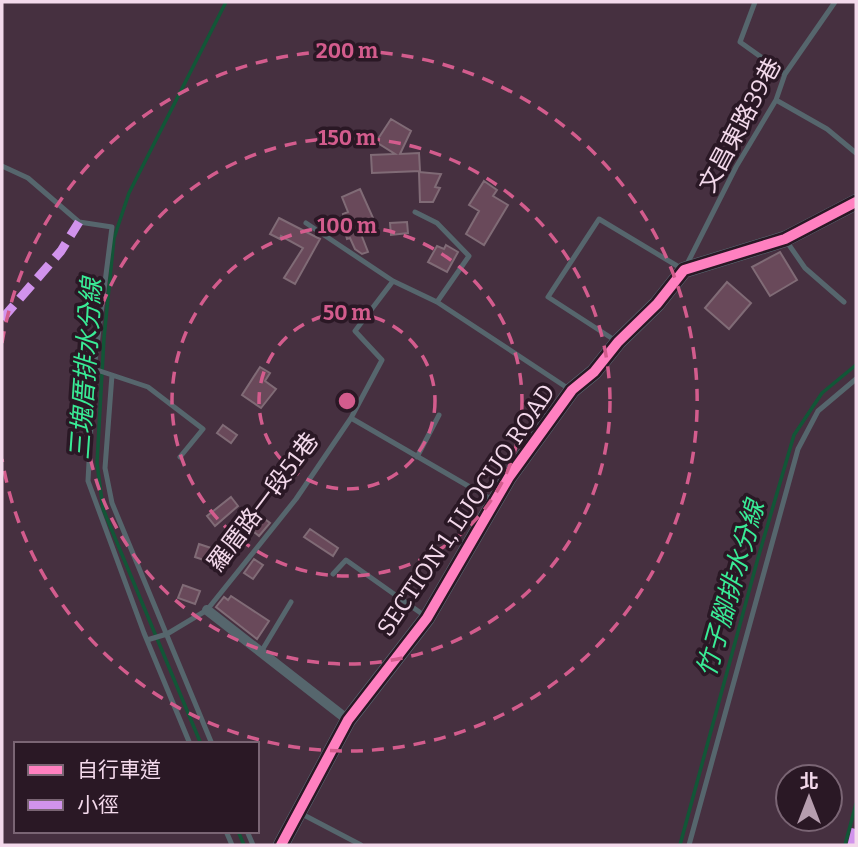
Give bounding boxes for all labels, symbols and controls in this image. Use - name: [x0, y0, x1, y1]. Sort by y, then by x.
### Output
- text: 200 m: [316, 38, 378, 64]
- street label: 文昌東路39巷: [693, 53, 787, 197]
- text: 150 m: [318, 125, 376, 151]
- text: 100 m: [317, 213, 377, 239]
- water label: 三塊厝排水分線: [64, 274, 108, 461]
- text: 50 m: [323, 300, 371, 326]
- street label: SECTION 1, LUOCUO ROAD: [371, 379, 561, 641]
- centre of rings: [335, 389, 359, 413]
- street label: 羅厝路一段51巷: [202, 427, 324, 577]
- water label: 竹子腳排水分線: [691, 494, 772, 681]
- legend: [14, 742, 259, 833]
- text: 自行車道: [77, 757, 161, 783]
- north arrow: [774, 763, 844, 833]
- text: 北: [799, 770, 819, 793]
- text: 小徑: [77, 792, 119, 818]

